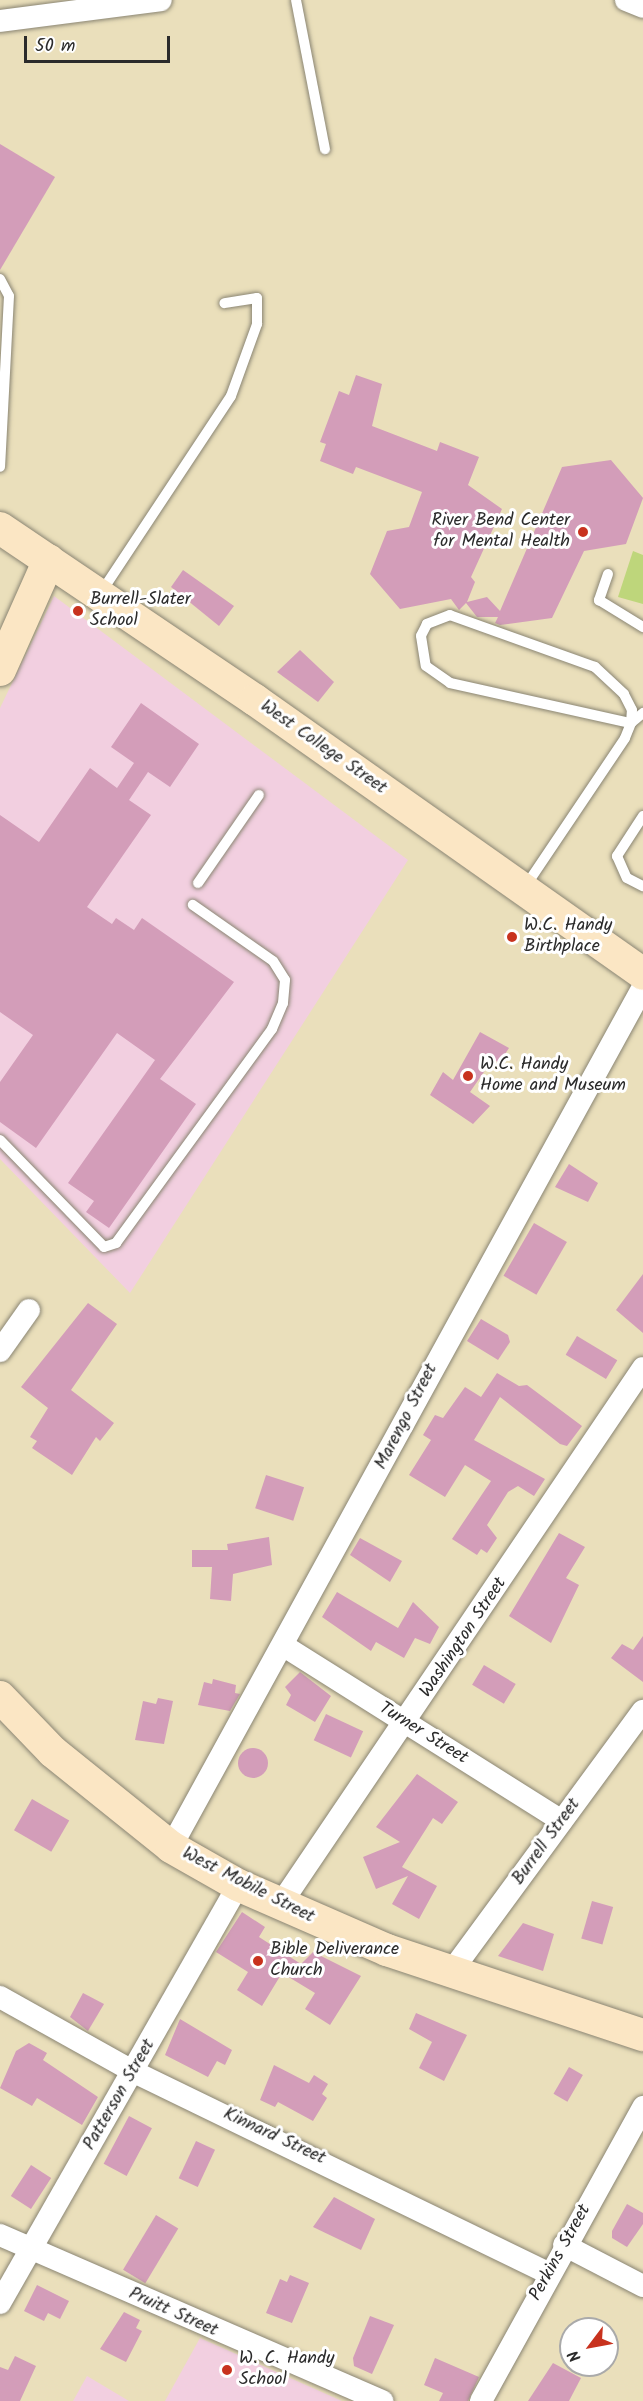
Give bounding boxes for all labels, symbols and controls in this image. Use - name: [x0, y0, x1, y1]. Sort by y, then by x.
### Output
- scale bar: [27, 24, 172, 62]
- text: 50 m: [35, 32, 75, 61]
- place label: River Bend Center for Mental Health: [431, 511, 570, 554]
- marker: River Bend Center for Mental Health: [574, 523, 592, 541]
- place label: Burrell-Slater School: [90, 590, 191, 632]
- marker: Burrell-Slater School: [71, 604, 85, 618]
- street label: West College Street: [256, 696, 390, 800]
- place label: W.C. Handy Birthplace: [524, 916, 612, 958]
- marker: W.C. Handy Birthplace: [505, 930, 519, 944]
- place label: W.C. Handy Home and Museum: [480, 1055, 626, 1098]
- marker: W.C. Handy Home and Museum: [461, 1069, 475, 1083]
- street label: Marengo Street: [371, 1360, 443, 1474]
- street label: Washington Street: [416, 1574, 512, 1702]
- street label: Turner Street: [375, 1698, 471, 1770]
- street label: Burrell Street: [508, 1794, 586, 1890]
- street label: West Mobile Street: [178, 1843, 318, 1929]
- place label: Bible Deliverance Church: [270, 1940, 399, 1982]
- marker: Bible Deliverance Church: [251, 1954, 265, 1968]
- street label: Patterson Street: [80, 2036, 160, 2154]
- street label: Kinnard Street: [219, 2104, 329, 2170]
- street label: Perkins Street: [526, 2201, 596, 2305]
- street label: Pruitt Street: [125, 2284, 221, 2342]
- north arrow: [559, 2317, 619, 2377]
- text: N: [562, 2345, 588, 2367]
- place label: W. C. Handy School: [239, 2349, 334, 2392]
- marker: W. C. Handy School: [220, 2363, 234, 2377]

